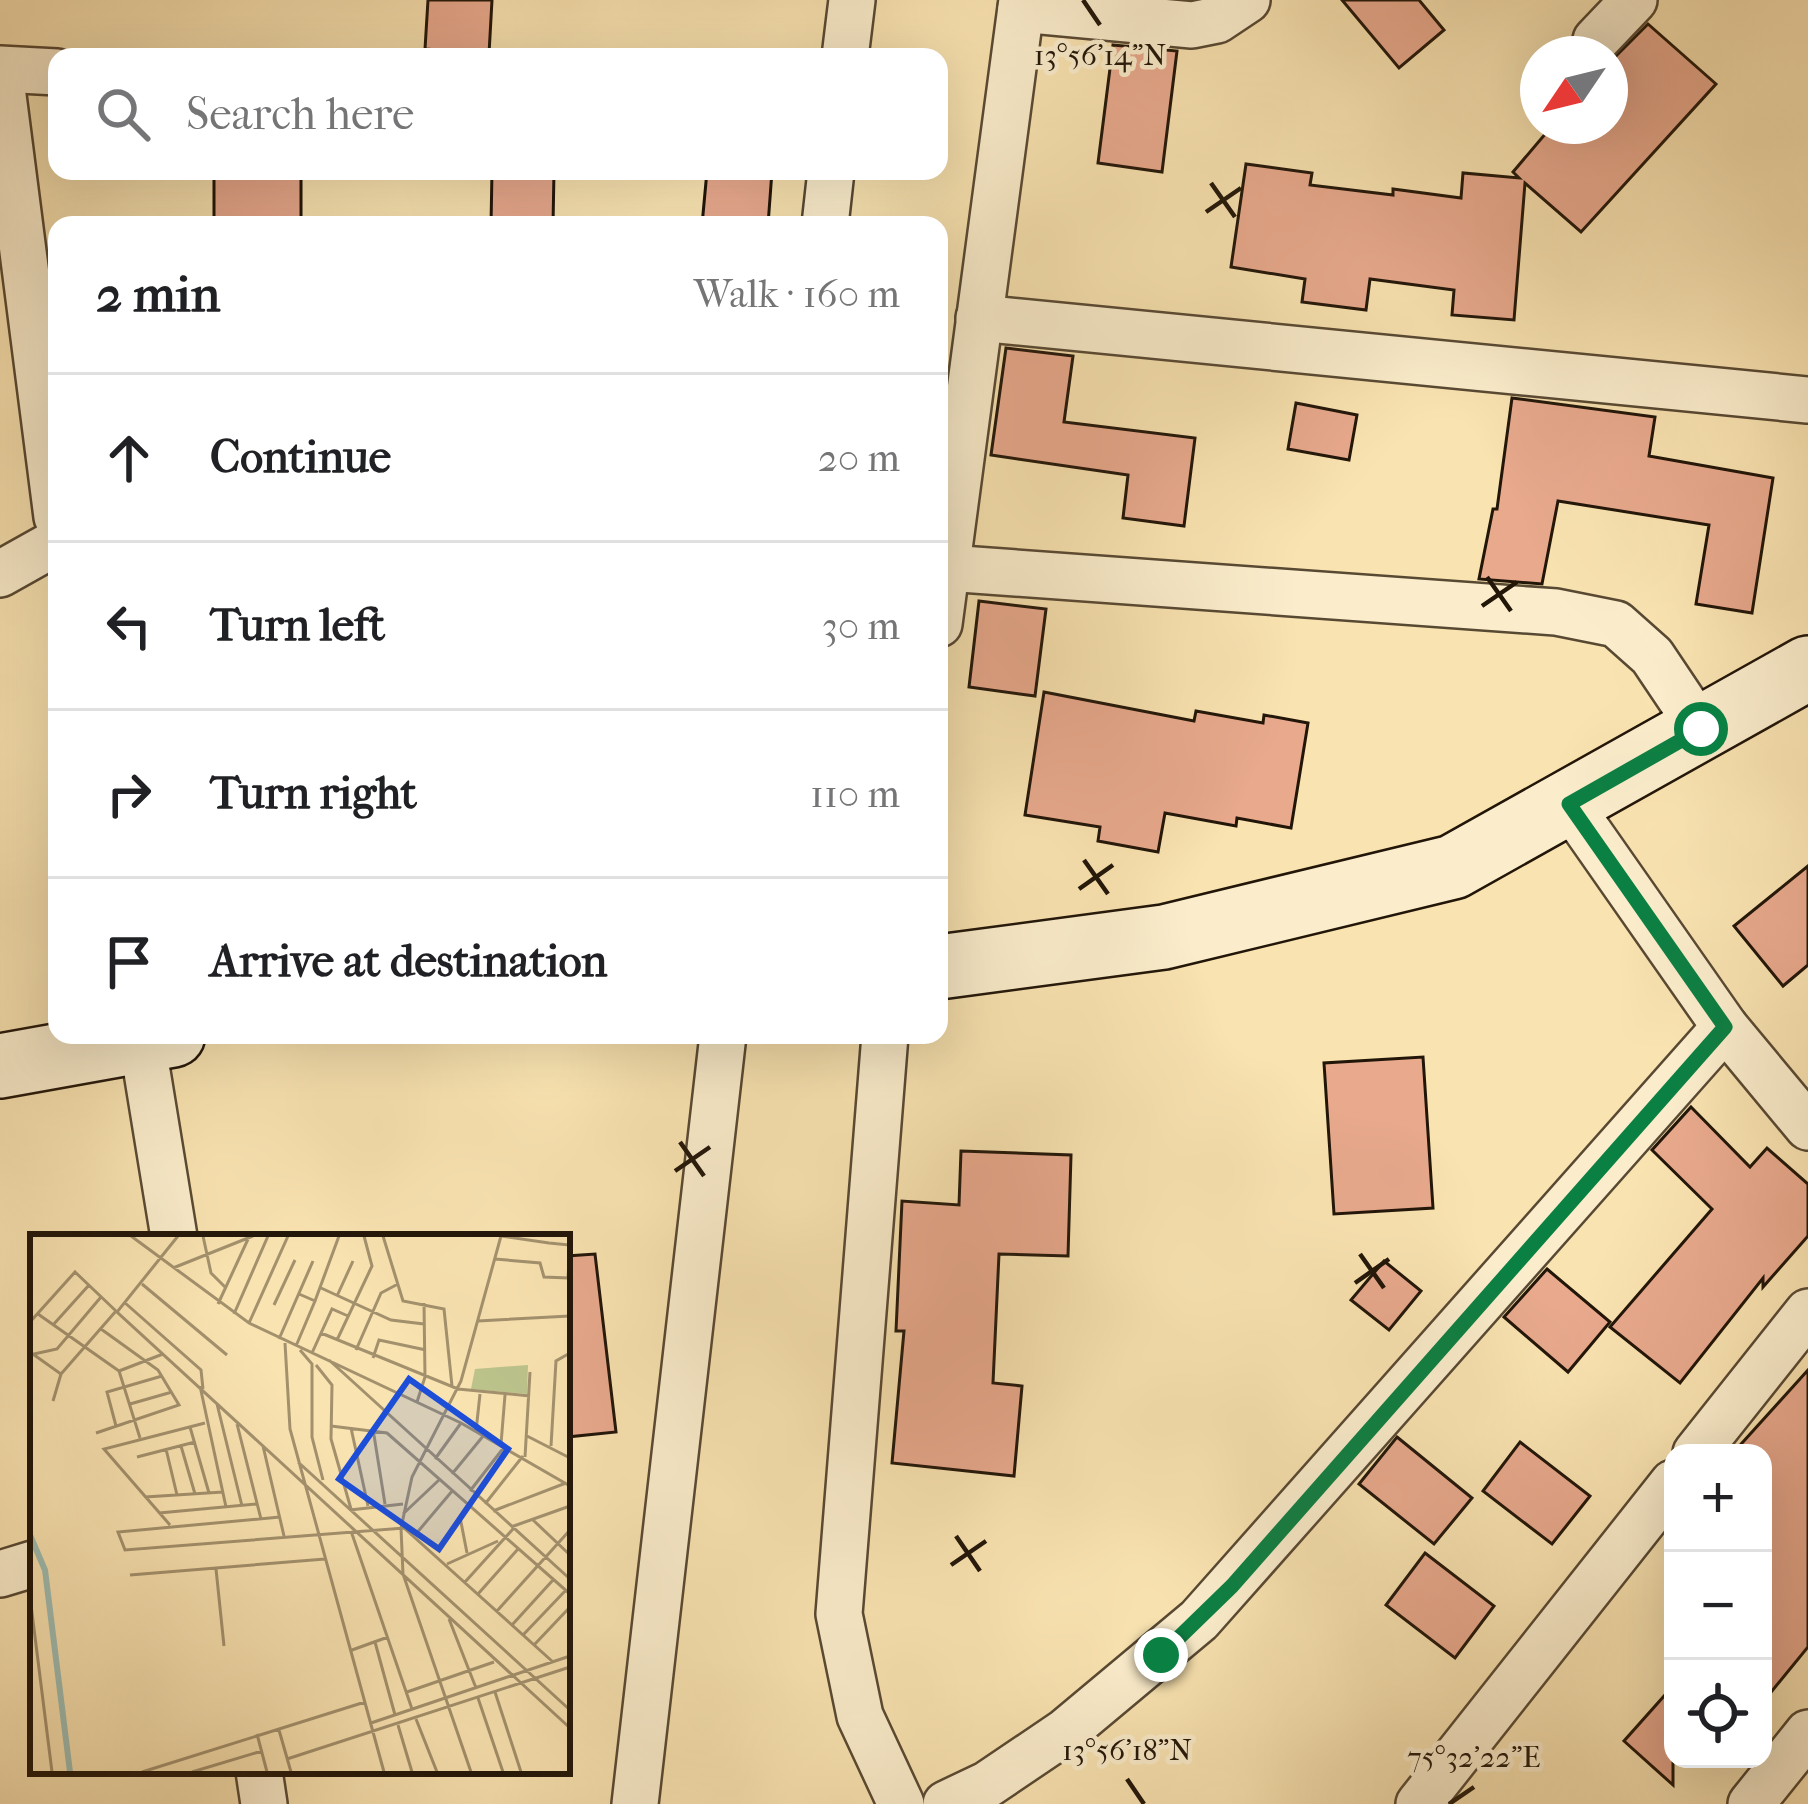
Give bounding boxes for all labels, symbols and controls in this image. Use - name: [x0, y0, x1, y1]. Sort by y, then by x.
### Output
- north arrow: [1520, 36, 1628, 144]
- text: 13°56'14"N: [1034, 38, 1166, 73]
- search box: [48, 48, 948, 180]
- icon: search: [90, 81, 156, 147]
- text: Search here: [186, 88, 414, 141]
- text: 2 min: [96, 264, 220, 324]
- text: Walk · 160 m: [694, 271, 900, 317]
- icon: ahead: [96, 425, 162, 491]
- text: Continue: [210, 431, 391, 484]
- text: 20 m: [818, 435, 900, 481]
- icon: left: [96, 593, 162, 659]
- text: Turn left: [210, 599, 385, 652]
- text: 30 m: [822, 603, 900, 649]
- route start: [1674, 702, 1728, 756]
- icon: right: [96, 761, 162, 827]
- text: Turn right: [210, 767, 417, 820]
- text: 110 m: [810, 771, 900, 817]
- icon: arrive: [96, 929, 162, 995]
- text: Arrive at destination: [210, 935, 607, 988]
- inset map: [30, 1234, 570, 1774]
- map controls: [1664, 1444, 1772, 1768]
- button: +: [1664, 1444, 1772, 1552]
- button: −: [1664, 1552, 1772, 1660]
- route end: [1134, 1628, 1188, 1682]
- button: locate: [1664, 1660, 1772, 1768]
- text: 13°56'18"N: [1062, 1733, 1192, 1768]
- text: 75°32'22"E: [1407, 1740, 1541, 1775]

